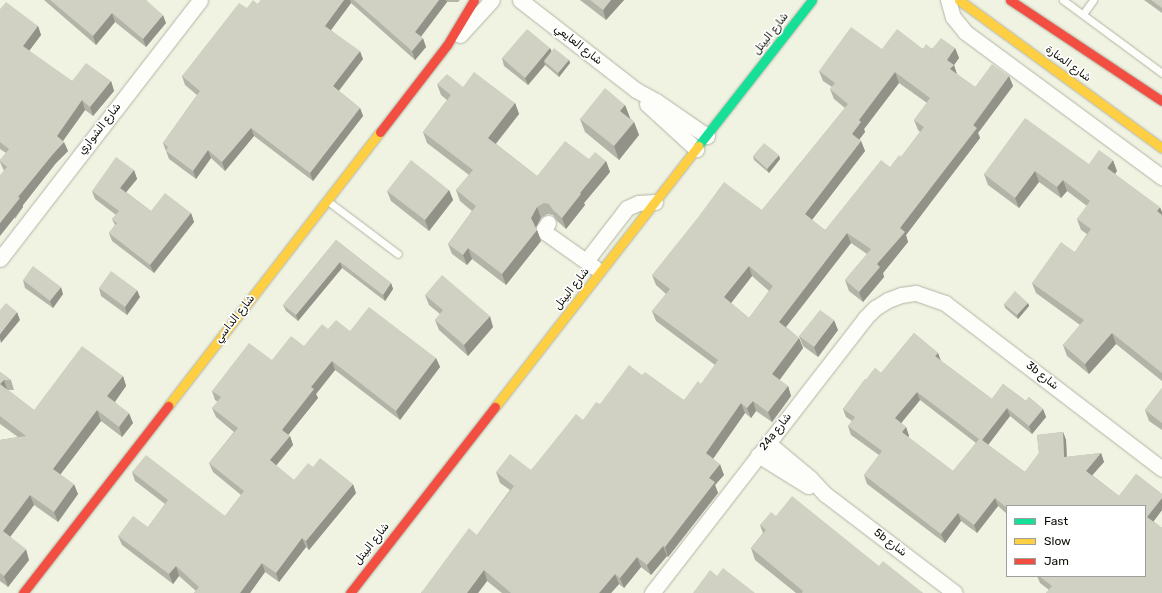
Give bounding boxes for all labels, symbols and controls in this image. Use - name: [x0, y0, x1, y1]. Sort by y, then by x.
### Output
- street label: شارع البيتل: [750, 10, 792, 58]
- street label: شارع العايعي: [551, 22, 605, 68]
- street label: شارع المنارة: [1043, 43, 1093, 85]
- street label: شارع الشواري: [76, 101, 124, 157]
- street label: شارع البيتل: [551, 265, 593, 313]
- street label: شارع الداسي: [212, 292, 258, 346]
- street label: 3b شارع: [1023, 359, 1061, 393]
- street label: 24a شارع: [757, 411, 795, 453]
- legend: [1006, 505, 1146, 577]
- text: Fast: [1044, 514, 1068, 528]
- street label: شارع البيتل: [351, 520, 393, 568]
- street label: 5b شارع: [871, 526, 909, 560]
- text: Slow: [1044, 534, 1071, 548]
- text: Jam: [1044, 554, 1069, 568]

